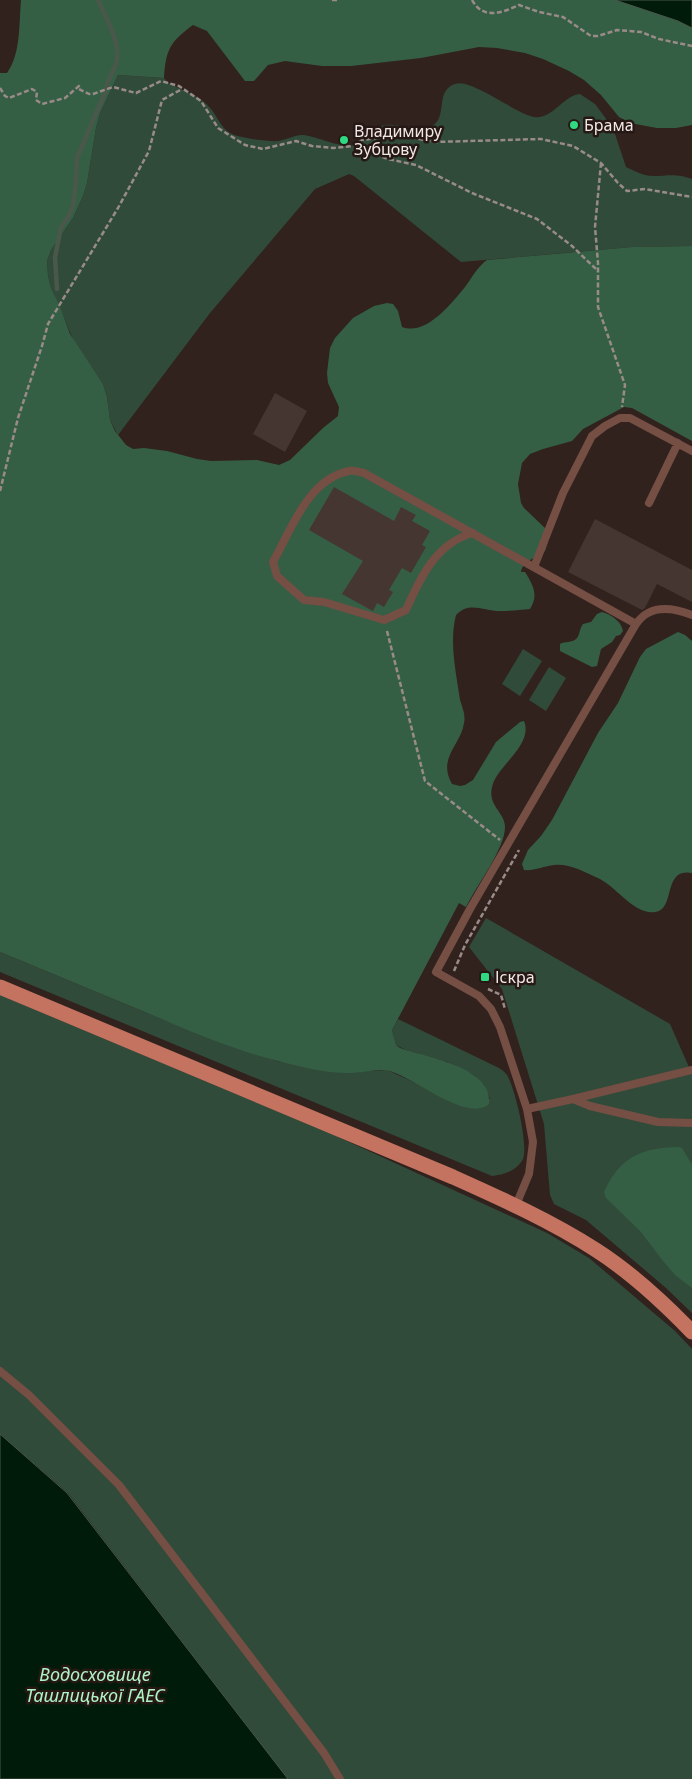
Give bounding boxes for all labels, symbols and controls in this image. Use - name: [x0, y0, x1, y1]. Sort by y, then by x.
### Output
- place label: Брама: [584, 114, 634, 136]
- marker: Брама: [568, 119, 580, 131]
- place label: Владимиру Зубцову: [354, 120, 443, 160]
- marker: Владимиру Зубцову: [338, 134, 350, 146]
- place label: Іскра: [495, 966, 535, 988]
- marker: Іскра: [479, 971, 491, 983]
- water label: Водосховище Ташлицької ГАЕС: [25, 1662, 166, 1707]

